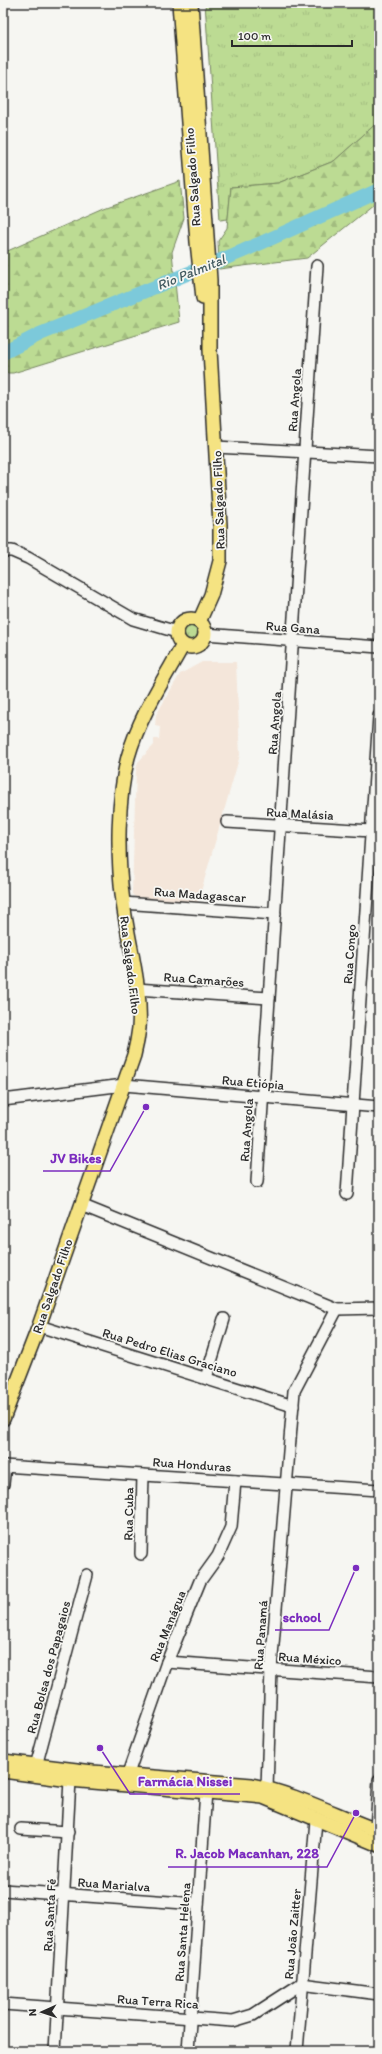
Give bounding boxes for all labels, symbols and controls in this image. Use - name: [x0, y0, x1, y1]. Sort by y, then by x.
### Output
- scale bar: [232, 22, 352, 48]
- text: 100 m: [238, 29, 271, 43]
- street label: Rua Salgado Filho: [182, 127, 203, 227]
- water label: Rio Palmital: [154, 251, 229, 294]
- street label: Rua Angola: [285, 368, 304, 432]
- street label: Rua Salgado Filho: [209, 450, 228, 550]
- street label: Rua Gana: [265, 618, 321, 637]
- street label: Rua Angola: [265, 691, 284, 755]
- street label: Rua Malásia: [266, 804, 335, 823]
- street label: Rua Madagascar: [153, 884, 247, 905]
- street label: Rua Salgado Filho: [117, 915, 144, 1015]
- street label: Rua Congo: [340, 923, 359, 984]
- street label: Rua Camarões: [163, 969, 245, 990]
- street label: Rua Etiópia: [221, 1072, 285, 1093]
- street label: Rua Angola: [237, 1098, 256, 1162]
- callout: JV Bikes: [43, 1145, 110, 1171]
- text: JV Bikes: [49, 1150, 102, 1167]
- street label: Rua Salgado Filho: [29, 1237, 76, 1335]
- street label: Rua Pedro Elias Graciano: [101, 1325, 239, 1380]
- street label: Rua Honduras: [152, 1454, 232, 1475]
- street label: Rua Cuba: [121, 1487, 136, 1541]
- street label: Rua Manágua: [146, 1588, 189, 1664]
- street label: Rua Bolsa dos Papagaios: [24, 1599, 73, 1735]
- street label: Rua Panamá: [251, 1599, 270, 1670]
- callout: school: [275, 1604, 329, 1630]
- text: school: [283, 1609, 322, 1626]
- street label: Rua México: [278, 1649, 342, 1668]
- callout: Farmácia Nissei: [130, 1768, 240, 1794]
- text: Farmácia Nissei: [138, 1773, 232, 1790]
- callout: R. Jacob Macanhan, 228: [168, 1841, 327, 1867]
- text: R. Jacob Macanhan, 228: [175, 1845, 319, 1862]
- street label: Rua Marialva: [77, 1874, 151, 1895]
- street label: Rua Santa Fé: [40, 1878, 59, 1952]
- street label: Rua Santa Helena: [172, 1882, 193, 1982]
- street label: Rua João Zaitter: [281, 1887, 304, 1980]
- street label: Rua Terra Rica: [117, 1991, 200, 2012]
- north arrow: [22, 1992, 62, 2032]
- text: N: [26, 2008, 39, 2017]

